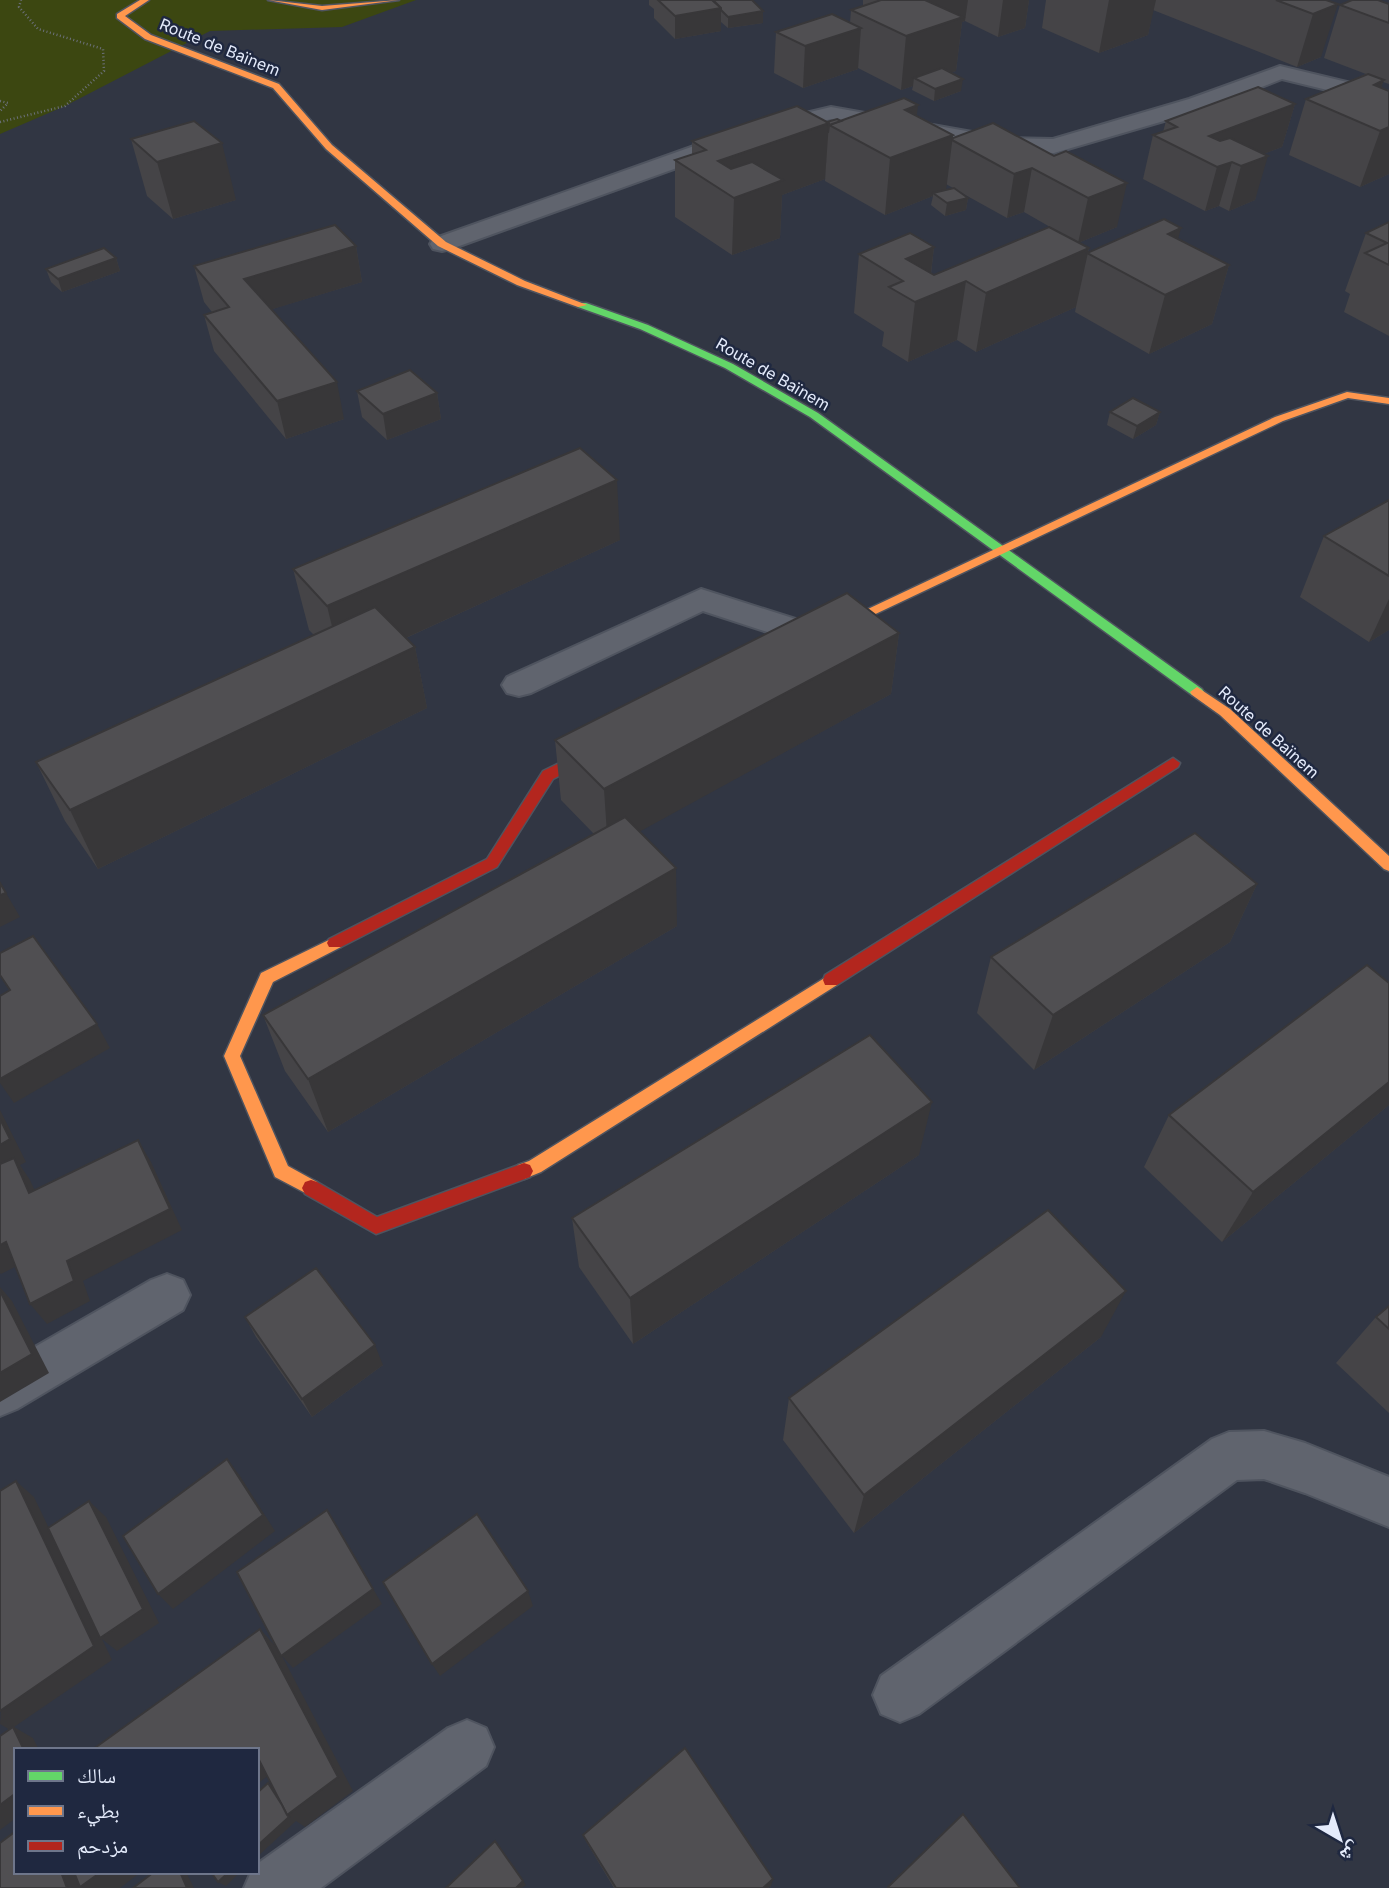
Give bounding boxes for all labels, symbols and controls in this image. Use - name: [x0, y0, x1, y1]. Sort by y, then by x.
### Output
- street label: Route de Baïnem: [157, 14, 283, 80]
- street label: Route de Baïnem: [712, 333, 834, 415]
- street label: Route de Baïnem: [1215, 682, 1323, 782]
- legend: [14, 1748, 259, 1874]
- text: سالك: [77, 1763, 116, 1788]
- text: بطيء: [77, 1798, 120, 1827]
- north arrow: [1305, 1804, 1375, 1874]
- text: مزدحم: [77, 1833, 128, 1860]
- text: ش: [1335, 1837, 1365, 1867]

